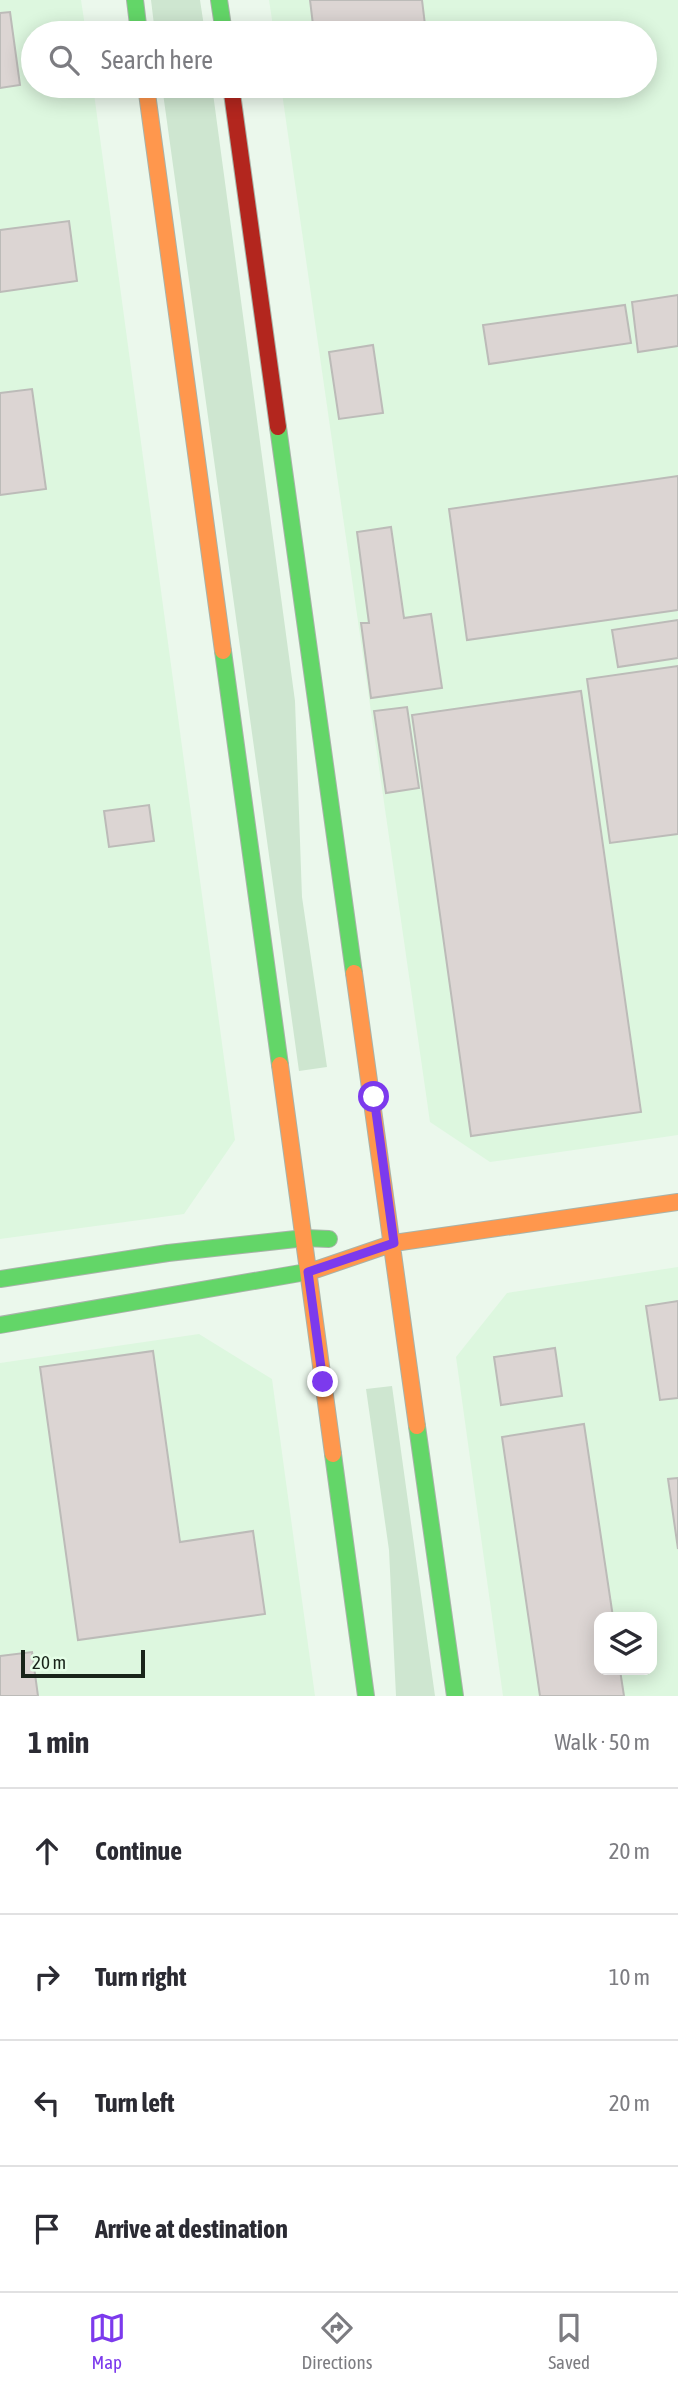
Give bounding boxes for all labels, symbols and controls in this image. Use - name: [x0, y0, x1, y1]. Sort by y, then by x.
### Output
- search box: [21, 21, 657, 98]
- icon: search: [45, 41, 83, 79]
- text: Search here: [101, 45, 213, 75]
- route start: [358, 1081, 389, 1112]
- route end: [307, 1366, 338, 1397]
- map controls: [594, 1612, 657, 1675]
- button: layers: [594, 1612, 657, 1675]
- scale bar: [21, 1647, 145, 1679]
- text: 20 m: [32, 1651, 66, 1673]
- text: 1 min: [28, 1725, 89, 1759]
- text: Walk · 50 m: [555, 1729, 650, 1755]
- icon: ahead: [28, 1832, 66, 1870]
- text: Continue: [95, 1836, 182, 1866]
- text: 20 m: [609, 1838, 650, 1864]
- icon: right: [28, 1958, 66, 1996]
- text: Turn right: [95, 1962, 186, 1992]
- text: 10 m: [609, 1964, 650, 1990]
- icon: left: [28, 2084, 66, 2122]
- text: Turn left: [95, 2088, 175, 2118]
- text: 20 m: [609, 2090, 650, 2116]
- icon: arrive: [28, 2210, 66, 2248]
- text: Arrive at destination: [95, 2214, 288, 2244]
- tab: Map: [88, 2309, 126, 2373]
- tab: Directions: [302, 2309, 372, 2373]
- tab: Saved: [548, 2309, 590, 2373]

